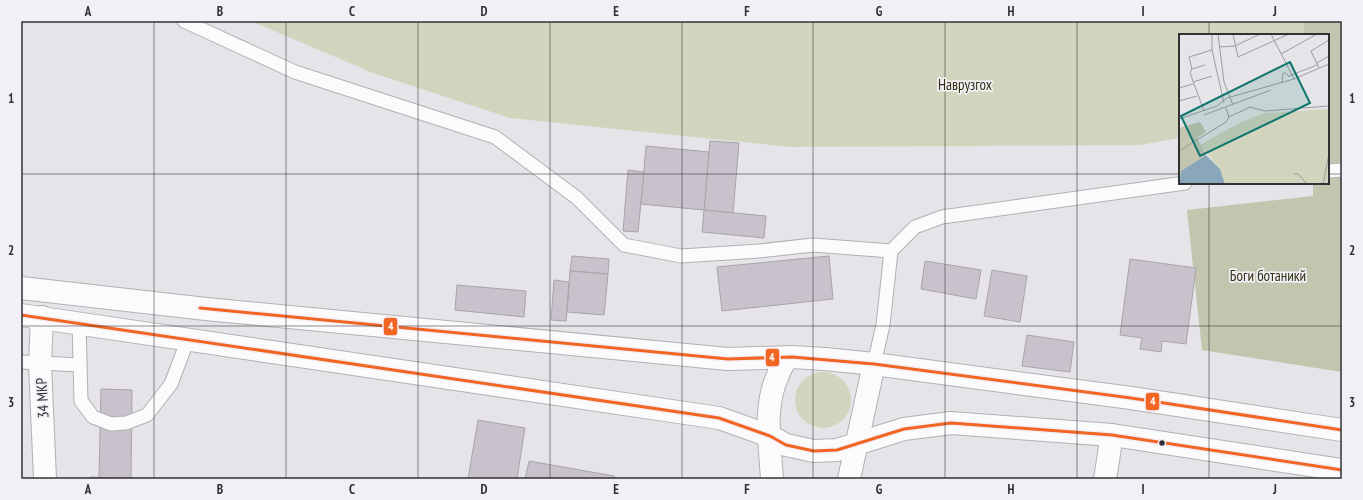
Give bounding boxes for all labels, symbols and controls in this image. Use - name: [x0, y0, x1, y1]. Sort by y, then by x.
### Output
- text: A: [84, 3, 92, 20]
- text: B: [217, 3, 223, 20]
- text: C: [349, 3, 355, 20]
- text: D: [481, 3, 488, 20]
- text: E: [613, 3, 619, 20]
- text: F: [744, 3, 750, 20]
- text: G: [876, 3, 883, 20]
- text: H: [1008, 3, 1015, 20]
- text: I: [1141, 3, 1145, 20]
- text: J: [1272, 3, 1277, 20]
- inset map: [1179, 34, 1329, 184]
- park label: Наврузгох: [938, 75, 992, 94]
- text: 1: [8, 90, 14, 107]
- text: 1: [1349, 90, 1355, 107]
- text: 2: [8, 242, 14, 259]
- text: 2: [1349, 242, 1355, 259]
- park label: Боги ботаникй: [1230, 266, 1306, 285]
- line badge: 4: [383, 317, 398, 336]
- text: 4: [388, 319, 394, 333]
- line badge: 4: [765, 348, 780, 367]
- text: 4: [769, 350, 775, 364]
- street label: 34 МКР: [31, 377, 53, 419]
- line badge: 4: [1145, 392, 1160, 411]
- text: 3: [8, 394, 14, 411]
- text: 4: [1150, 394, 1156, 408]
- text: 3: [1349, 394, 1355, 411]
- unlabelled marker: [1157, 438, 1167, 448]
- text: A: [84, 481, 92, 498]
- text: B: [217, 481, 223, 498]
- text: C: [349, 481, 355, 498]
- text: D: [481, 481, 488, 498]
- text: E: [613, 481, 619, 498]
- text: F: [744, 481, 750, 498]
- text: G: [876, 481, 883, 498]
- text: H: [1008, 481, 1015, 498]
- text: I: [1141, 481, 1145, 498]
- text: J: [1272, 481, 1277, 498]

